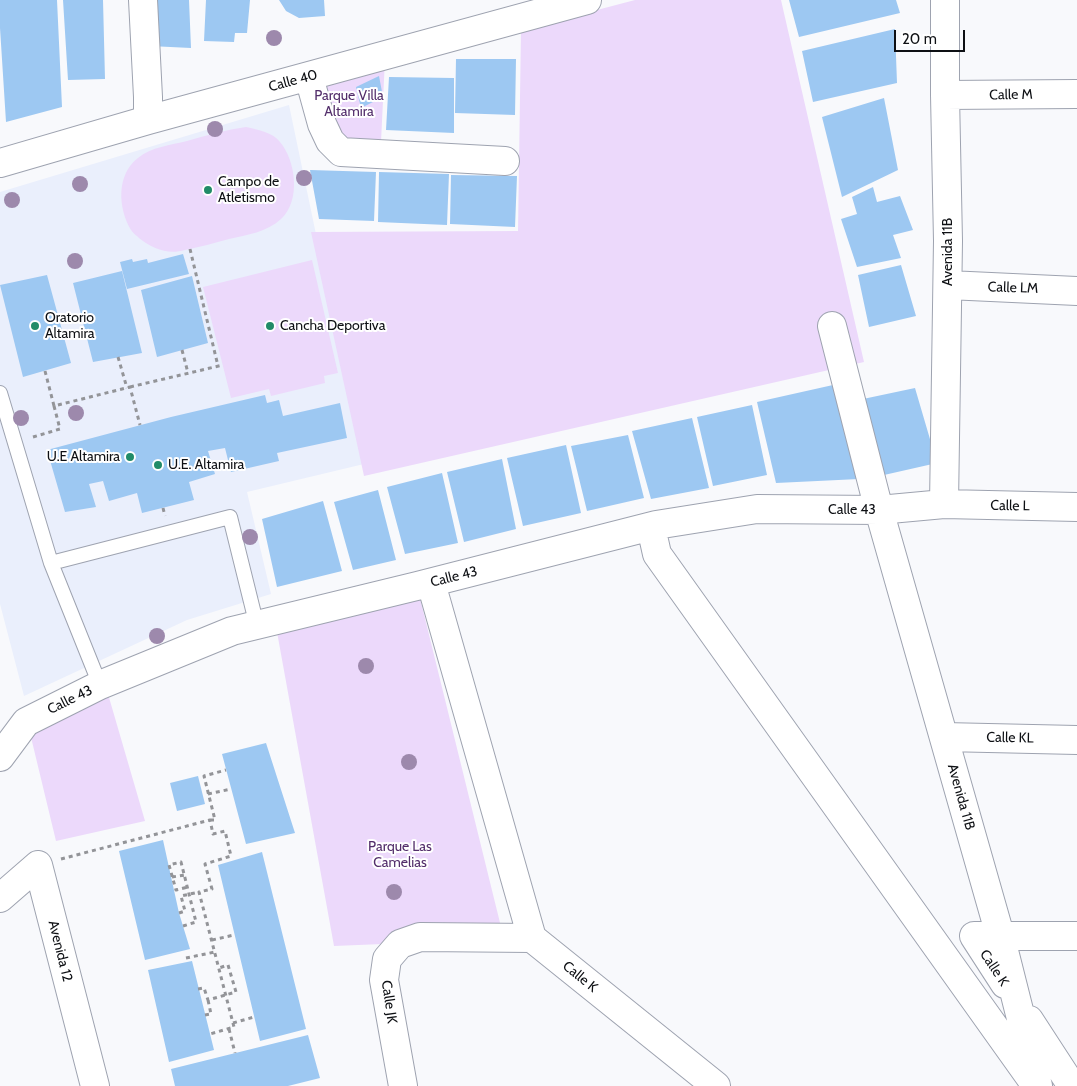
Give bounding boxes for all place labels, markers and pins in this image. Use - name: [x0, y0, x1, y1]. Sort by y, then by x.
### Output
- place label: Campo de Atletismo: [218, 174, 279, 206]
- marker: Campo de Atletismo: [202, 184, 214, 196]
- place label: Oratorio Altamira: [45, 310, 94, 342]
- place label: Cancha Deportiva: [280, 318, 385, 334]
- marker: Oratorio Altamira: [29, 320, 41, 332]
- marker: Cancha Deportiva: [264, 320, 276, 332]
- place label: U.E Altamira: [47, 449, 120, 465]
- marker: U.E Altamira: [124, 451, 136, 463]
- place label: U.E. Altamira: [168, 457, 244, 473]
- marker: U.E. Altamira: [152, 459, 164, 471]

